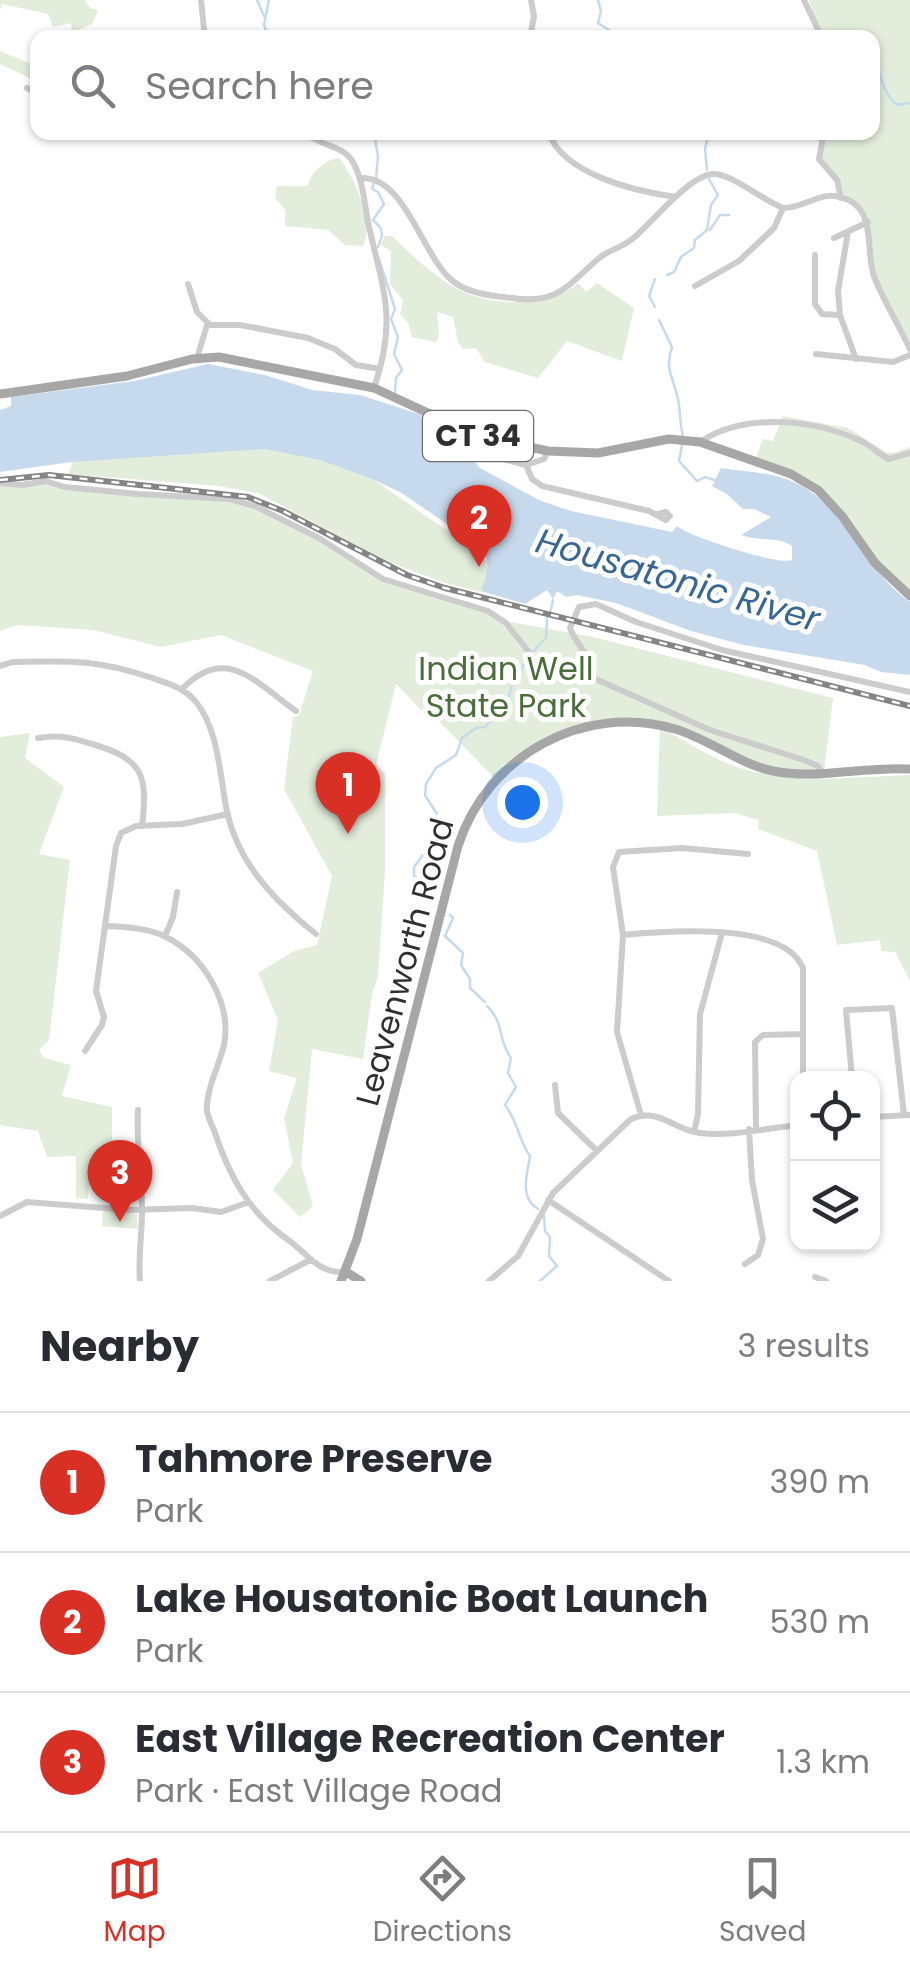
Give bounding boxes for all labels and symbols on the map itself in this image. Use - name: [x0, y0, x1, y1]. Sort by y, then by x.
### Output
- road number: CT 34: [423, 411, 533, 461]
- pin: 2: [446, 484, 512, 567]
- water label: Housatonic River: [531, 516, 827, 644]
- park label: Indian Well State Park: [418, 646, 594, 728]
- pin: 1: [316, 752, 380, 834]
- your location: [497, 777, 548, 828]
- street label: Leavenworth Road: [344, 813, 465, 1111]
- pin: 3: [88, 1140, 152, 1222]

